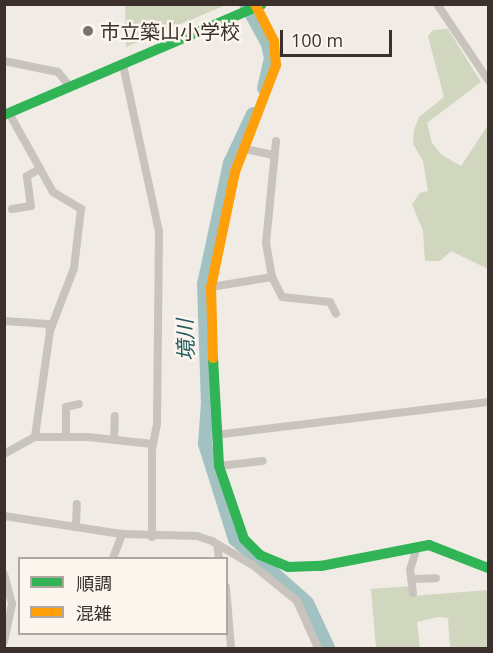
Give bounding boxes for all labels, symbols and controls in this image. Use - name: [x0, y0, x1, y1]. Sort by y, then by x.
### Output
- scale bar: [283, 18, 396, 56]
- place label: 市立築山小学校: [100, 19, 240, 43]
- marker: 市立築山小学校: [81, 24, 95, 38]
- text: 100 m: [291, 28, 343, 52]
- water label: 境川: [172, 319, 198, 361]
- legend: [18, 557, 228, 635]
- text: 順調: [76, 571, 112, 595]
- text: 混雑: [76, 601, 112, 625]

